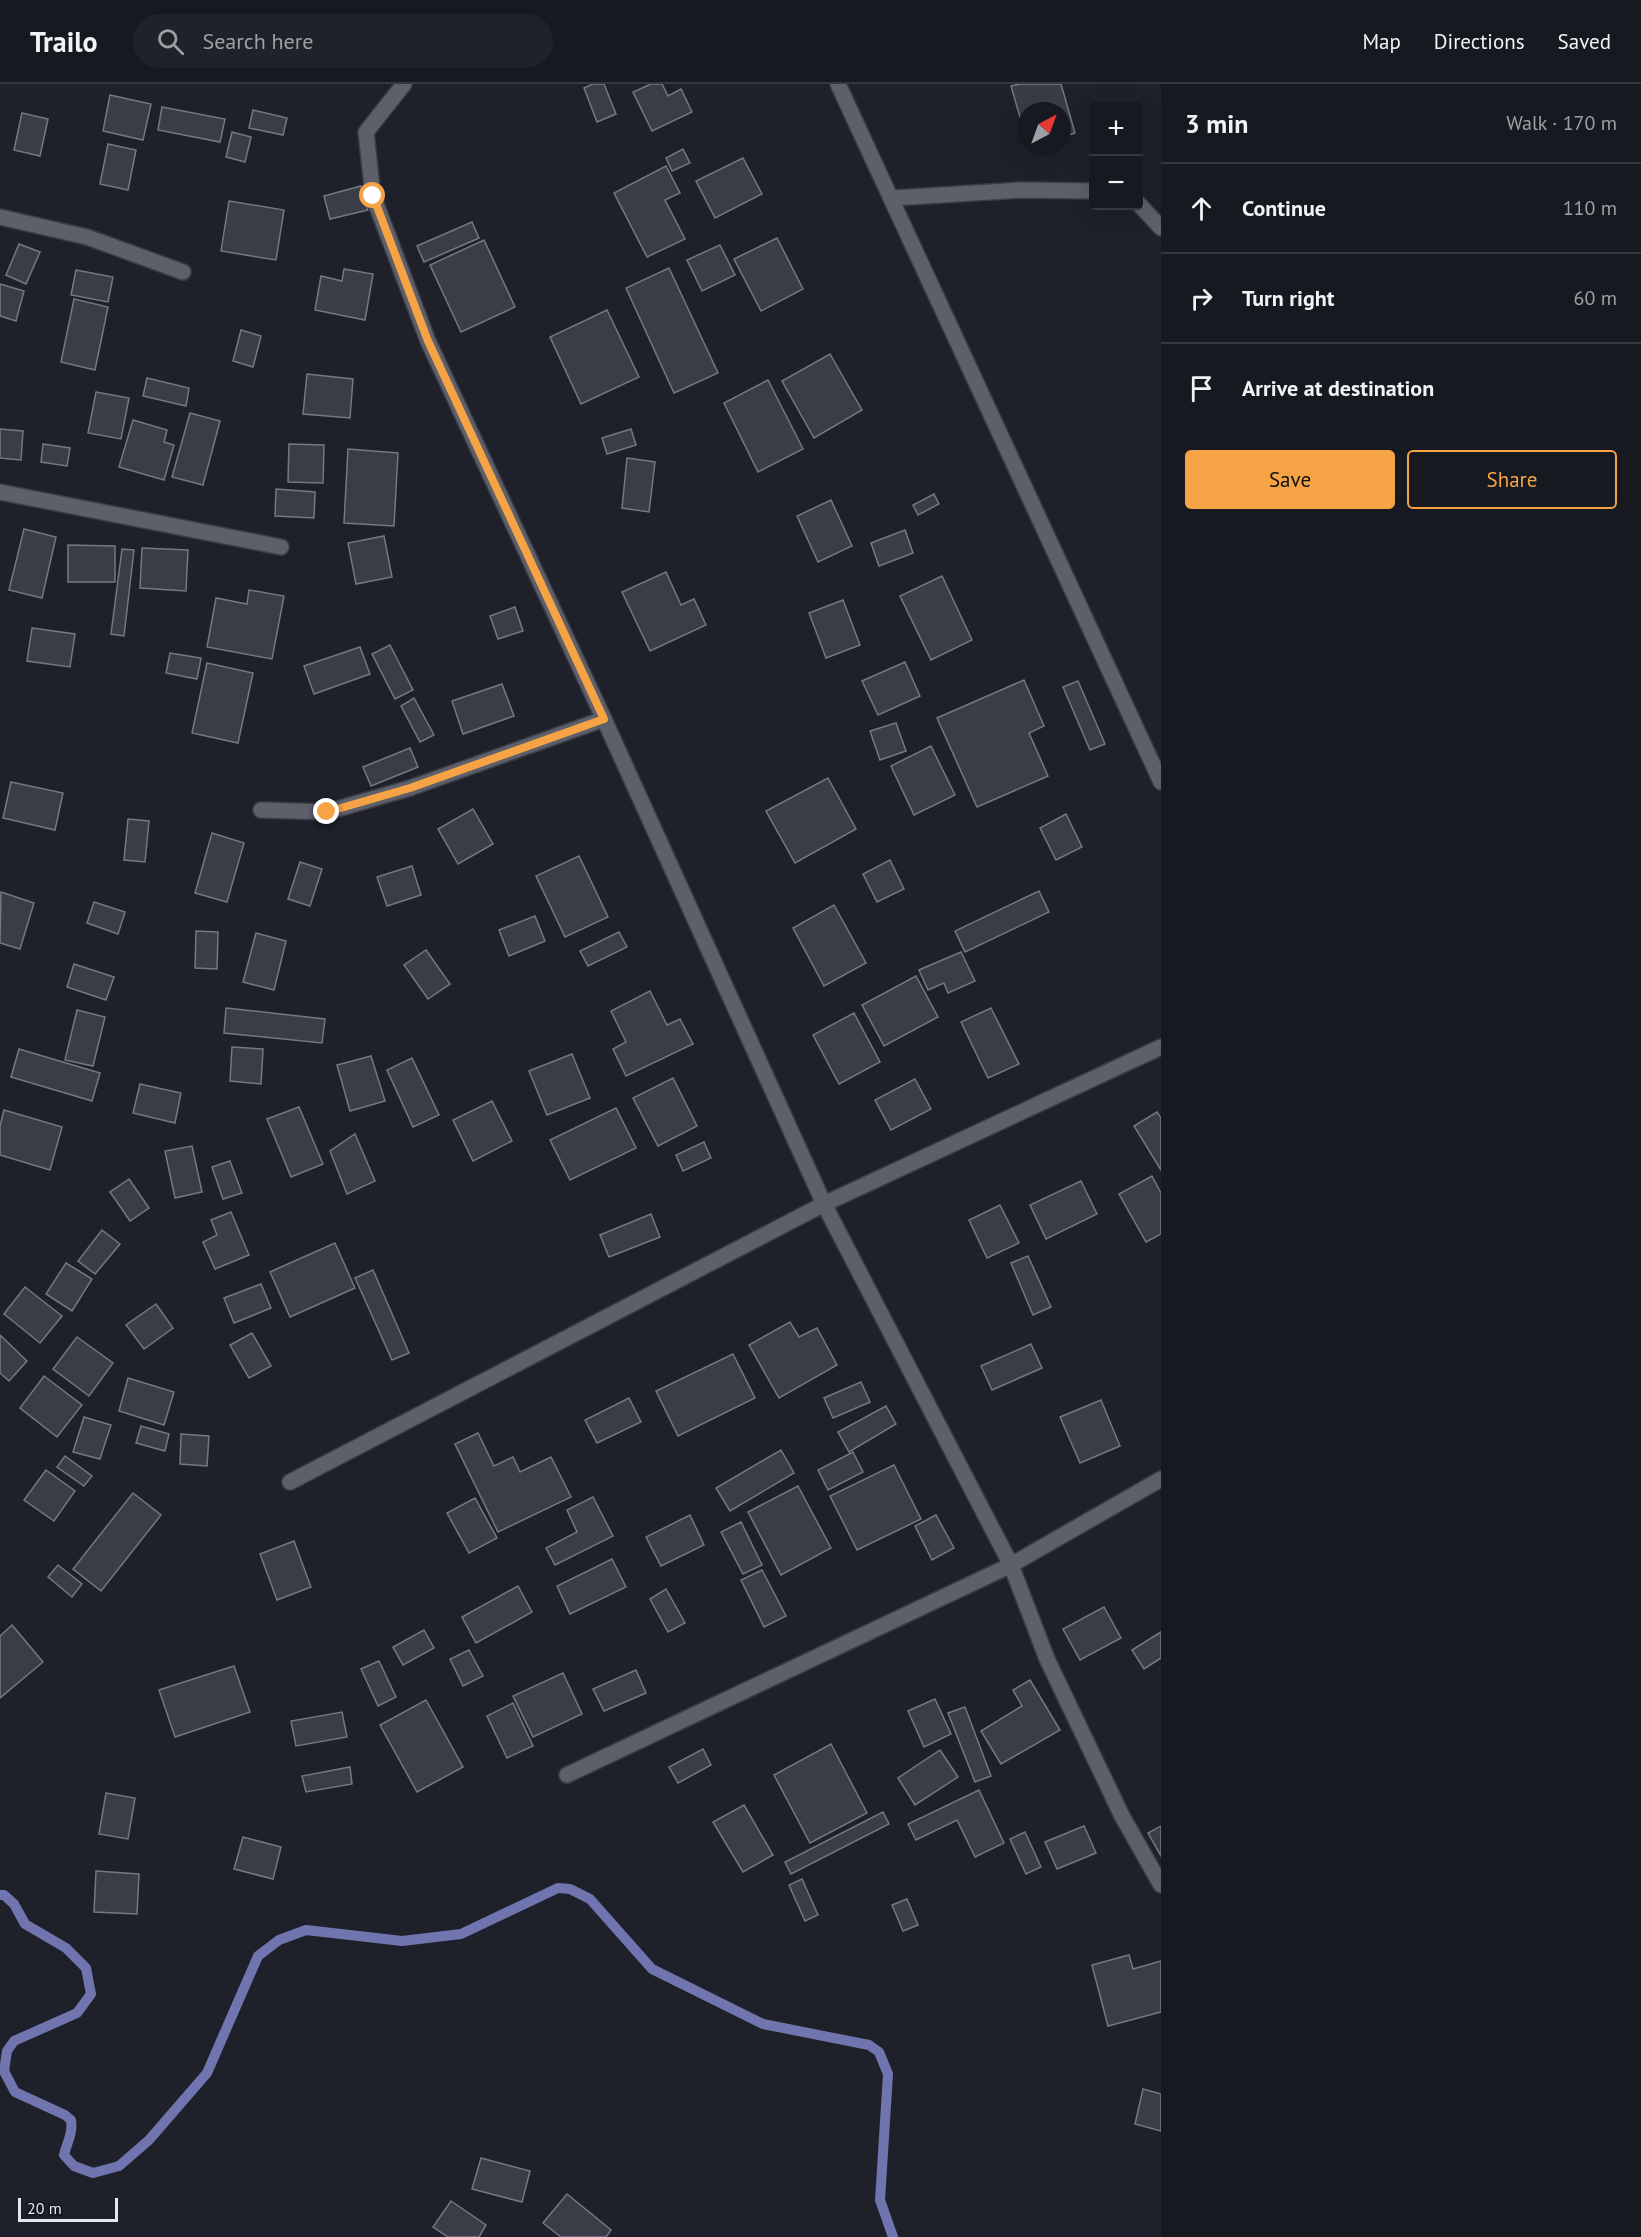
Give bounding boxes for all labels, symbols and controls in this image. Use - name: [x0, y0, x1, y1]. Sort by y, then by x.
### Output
- search box: [133, 14, 553, 68]
- text: Trailo: [30, 23, 97, 60]
- icon: search: [154, 25, 187, 58]
- text: Search here: [202, 27, 313, 55]
- text: Map: [1362, 28, 1401, 55]
- text: Directions: [1434, 28, 1525, 55]
- text: Saved: [1558, 28, 1611, 55]
- north arrow: [1017, 102, 1071, 156]
- map controls: [1089, 102, 1143, 210]
- button: +: [1089, 102, 1143, 156]
- text: 3 min: [1185, 107, 1248, 140]
- text: Walk · 170 m: [1506, 110, 1617, 136]
- button: −: [1089, 156, 1143, 210]
- route start: [359, 182, 385, 208]
- icon: ahead: [1185, 192, 1218, 225]
- text: Continue: [1242, 194, 1326, 222]
- text: 110 m: [1563, 195, 1617, 221]
- icon: right: [1185, 282, 1218, 315]
- text: Turn right: [1242, 284, 1334, 312]
- text: 60 m: [1574, 285, 1617, 311]
- icon: arrive: [1185, 372, 1218, 405]
- text: Arrive at destination: [1242, 374, 1434, 402]
- button: Save: [1185, 450, 1395, 509]
- button: Share: [1407, 450, 1617, 509]
- route end: [313, 798, 339, 824]
- scale bar: [18, 2195, 118, 2222]
- text: 20 m: [27, 2198, 62, 2218]

